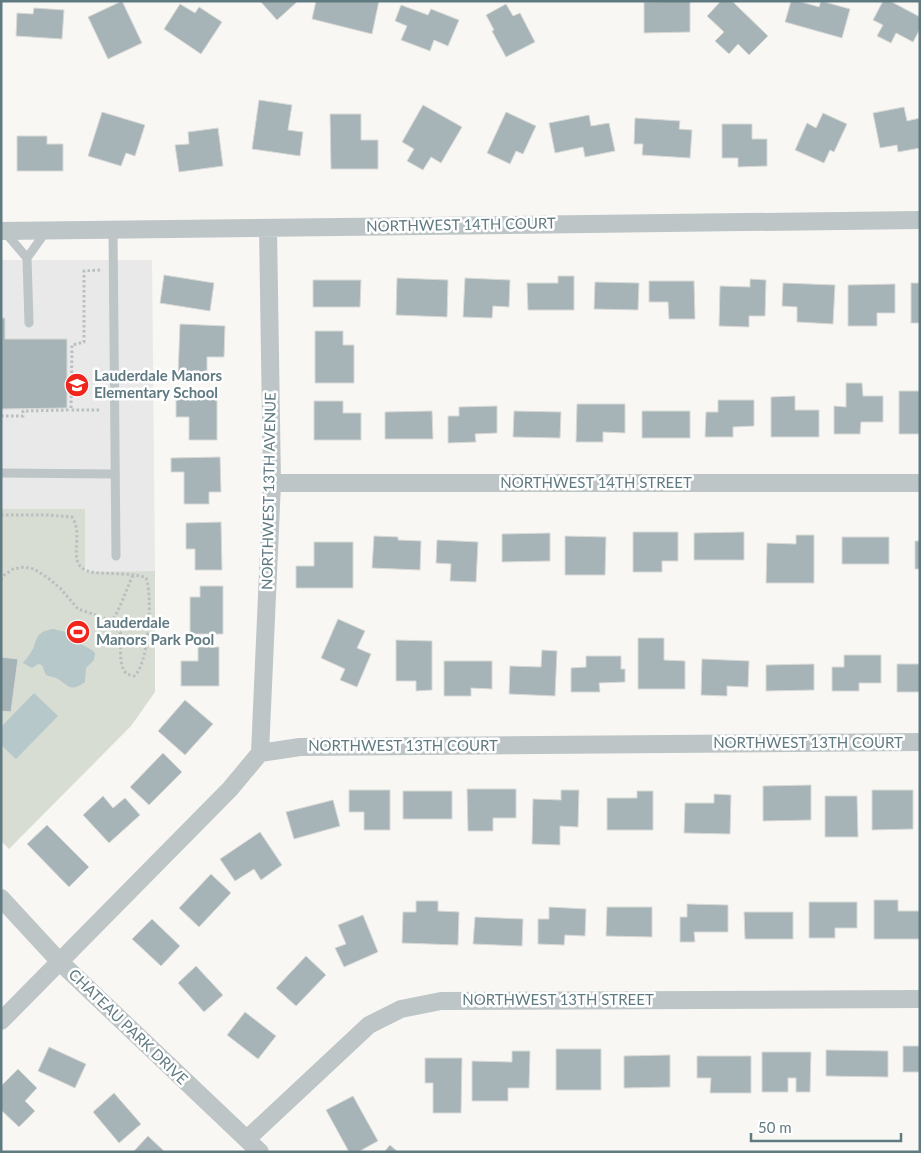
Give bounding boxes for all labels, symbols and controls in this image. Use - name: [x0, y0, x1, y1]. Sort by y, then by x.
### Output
- street label: NORTHWEST 14TH COURT: [366, 213, 556, 235]
- place label: Lauderdale Manors Elementary School: [94, 366, 223, 401]
- school or university icon: Lauderdale Manors Elementary School: [64, 372, 90, 398]
- street label: NORTHWEST 13TH AVENUE: [257, 392, 279, 590]
- street label: NORTHWEST 14TH STREET: [500, 473, 692, 491]
- place label: Lauderdale Manors Park Pool: [96, 613, 214, 648]
- sports icon: Lauderdale Manors Park Pool: [65, 619, 91, 645]
- street label: NORTHWEST 13TH COURT: [713, 733, 903, 751]
- street label: NORTHWEST 13TH COURT: [308, 736, 498, 754]
- street label: CHATEAU PARK DRIVE: [66, 965, 192, 1088]
- street label: NORTHWEST 13TH STREET: [462, 990, 654, 1008]
- scale bar: [751, 1110, 901, 1142]
- text: 50 m: [758, 1118, 792, 1136]

